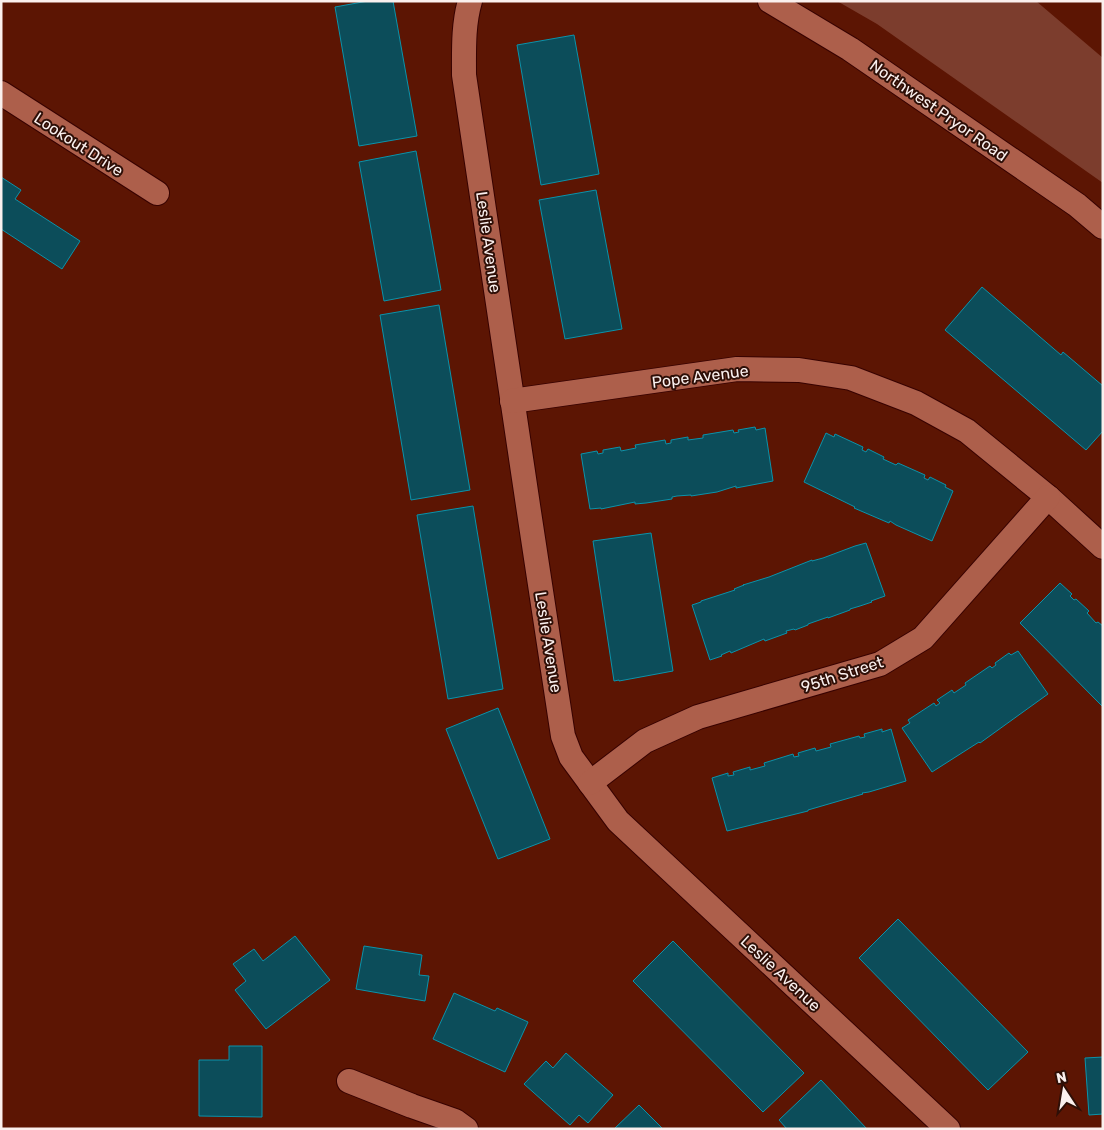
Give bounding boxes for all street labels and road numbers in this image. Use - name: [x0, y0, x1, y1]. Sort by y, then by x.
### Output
- street label: Northwest Pryor Road: [866, 56, 1011, 165]
- street label: Lookout Drive: [31, 109, 127, 180]
- street label: Leslie Avenue: [472, 190, 505, 294]
- street label: Pope Avenue: [651, 361, 750, 392]
- street label: Leslie Avenue: [531, 590, 566, 694]
- street label: 95th Street: [799, 652, 886, 697]
- street label: Leslie Avenue: [737, 932, 825, 1015]

